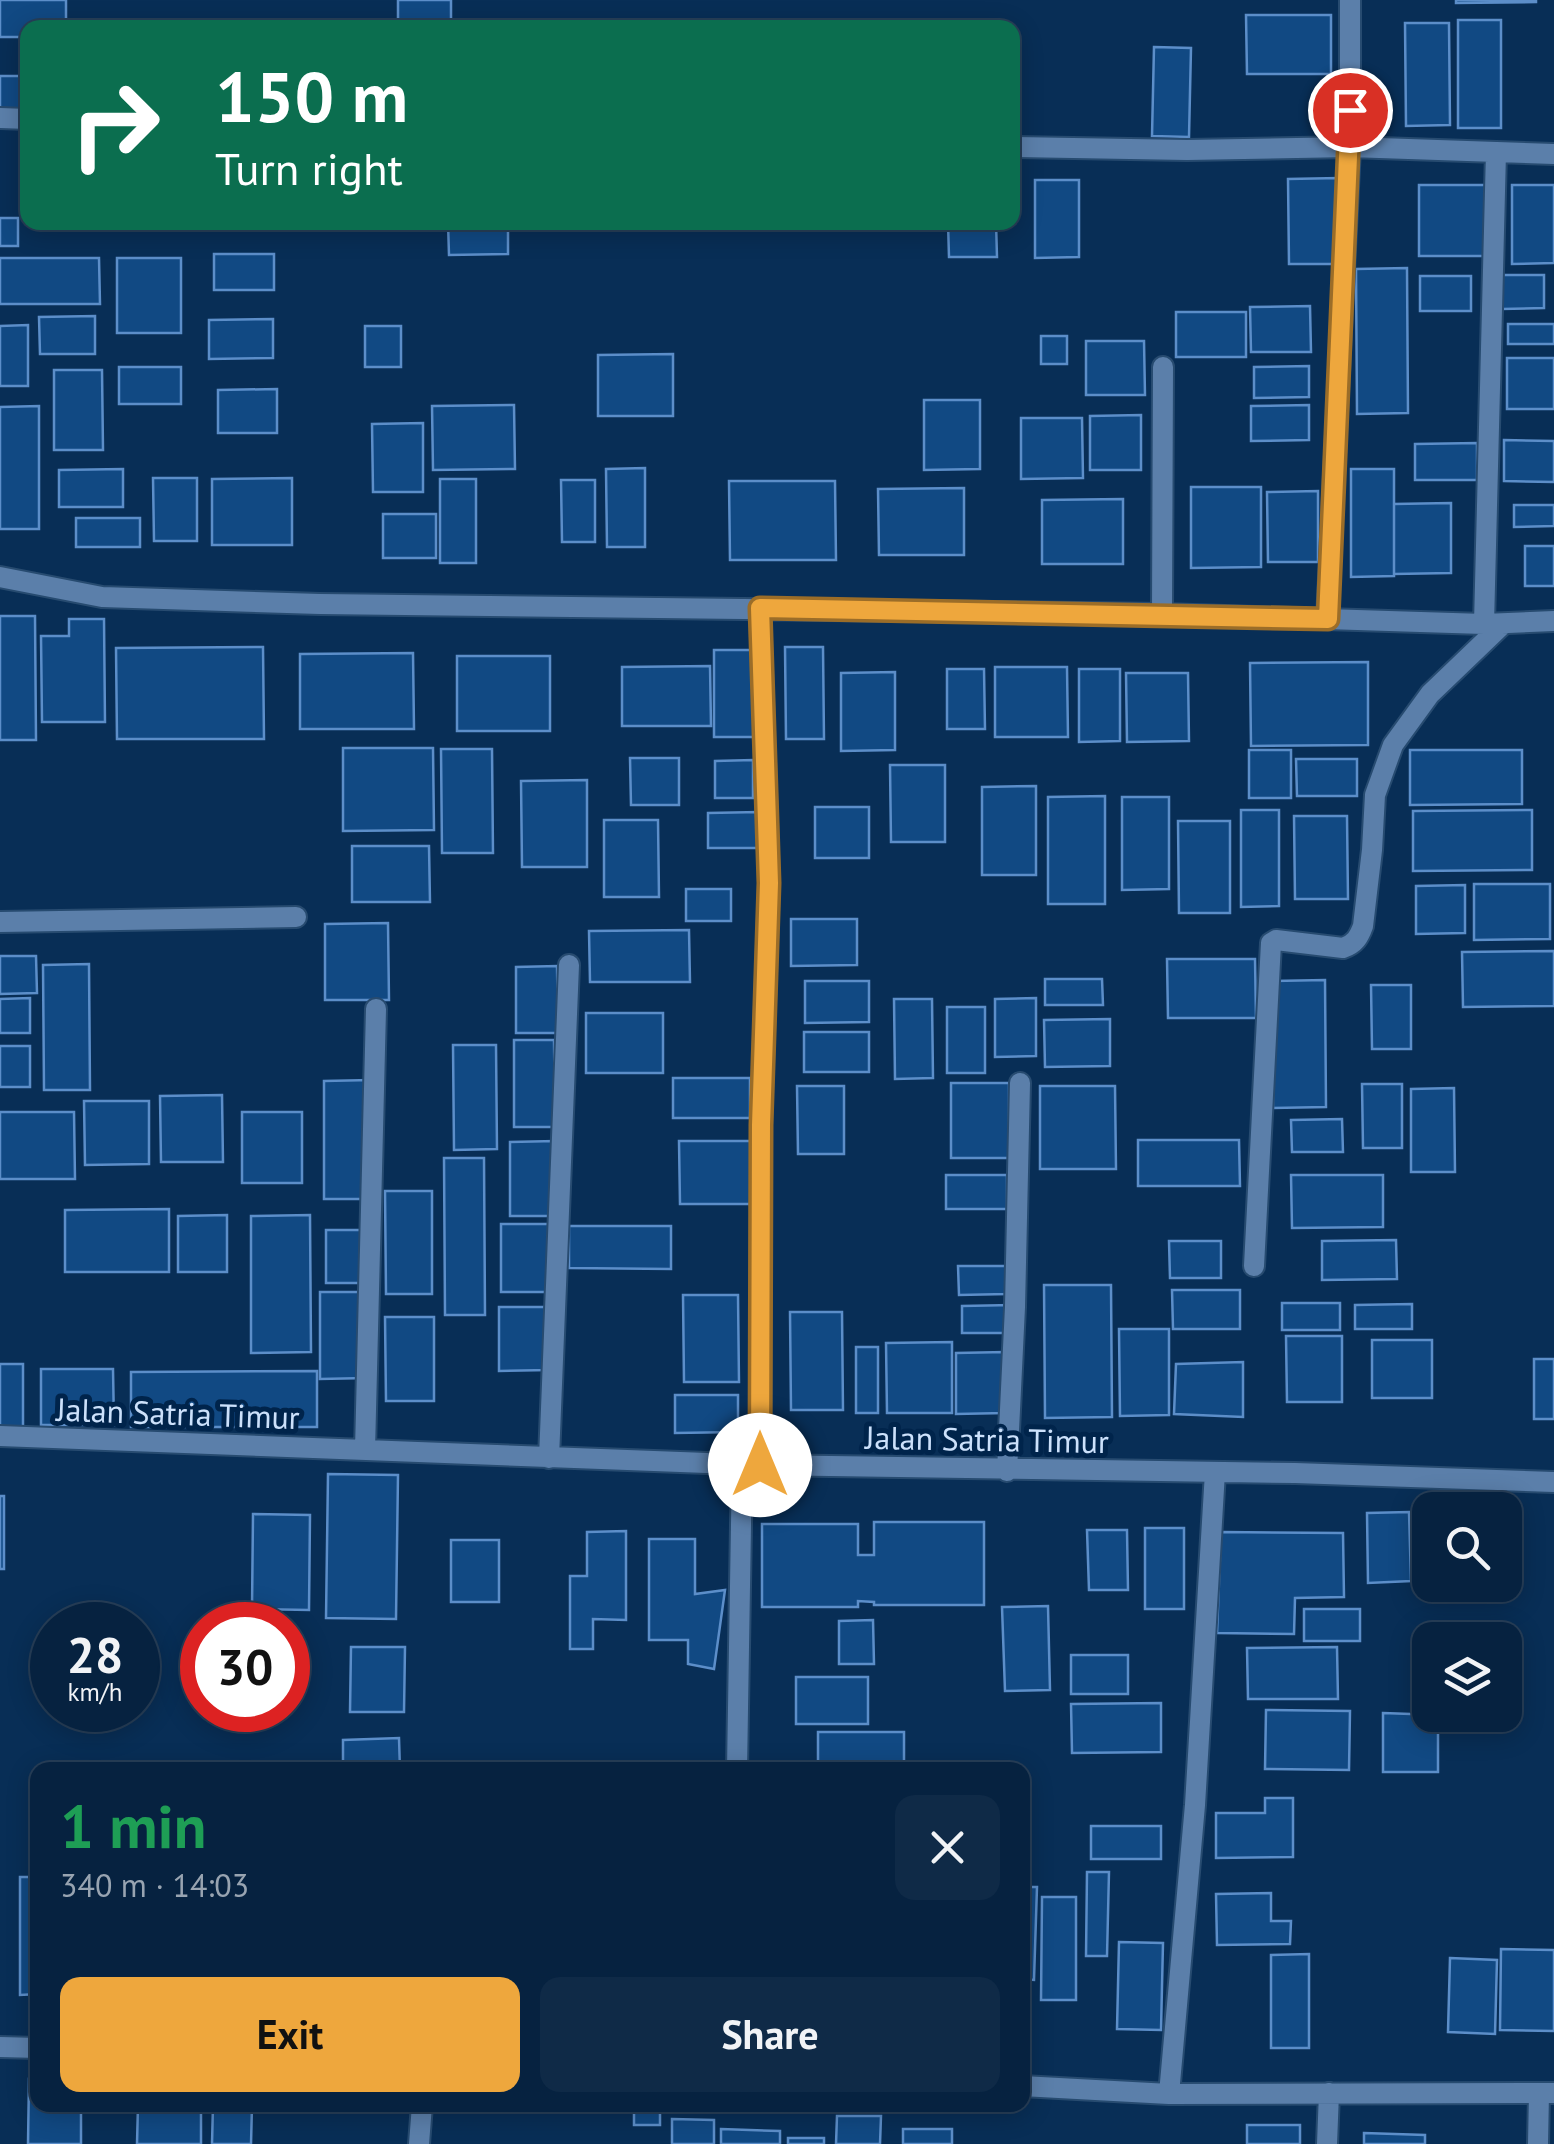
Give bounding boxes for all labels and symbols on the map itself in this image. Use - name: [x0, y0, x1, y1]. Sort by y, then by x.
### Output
- pin: [1308, 68, 1393, 153]
- street label: Jalan Satria Timur: [54, 1388, 301, 1438]
- position arrow: [708, 1413, 812, 1517]
- street label: Jalan Satria Timur: [863, 1416, 1109, 1462]
- speed limit sign: 30: [180, 1602, 310, 1732]

